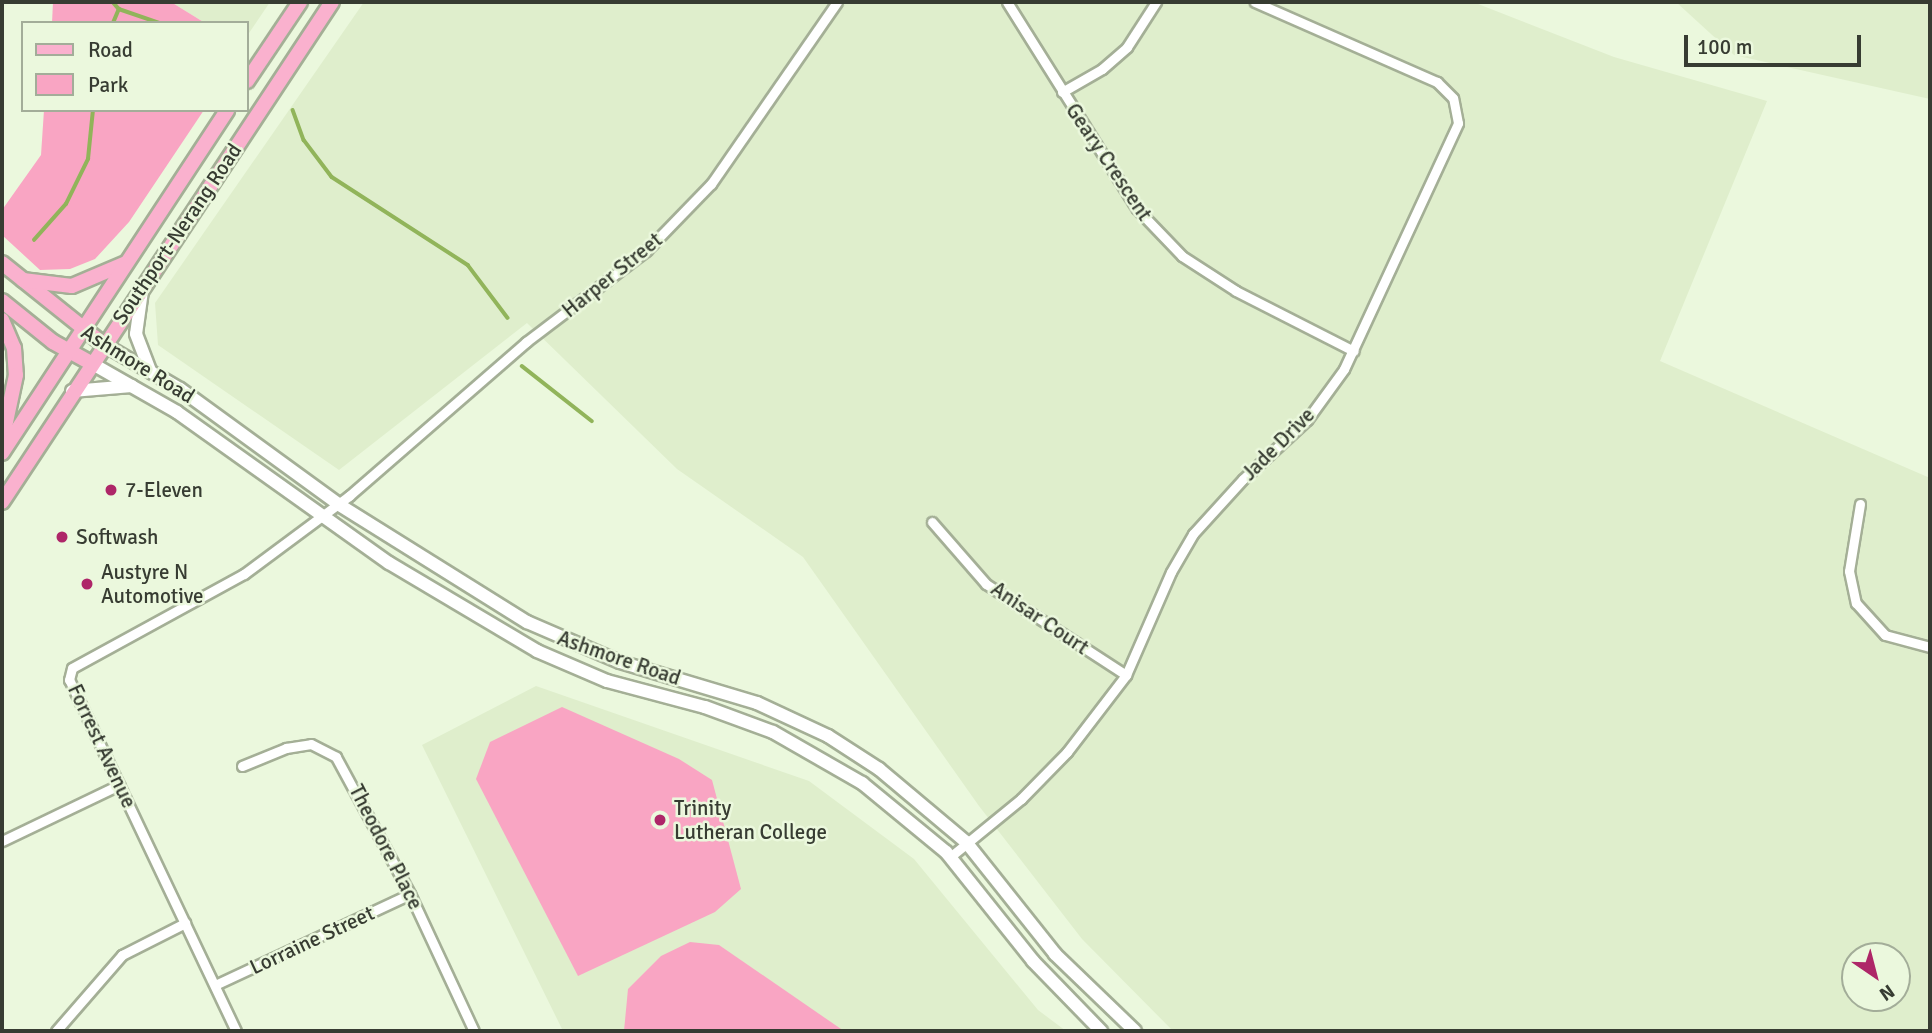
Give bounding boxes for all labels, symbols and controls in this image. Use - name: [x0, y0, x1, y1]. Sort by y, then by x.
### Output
- legend: [21, 21, 248, 112]
- scale bar: [1687, 21, 1864, 65]
- text: 100 m: [1697, 34, 1752, 60]
- text: Road: [88, 37, 133, 63]
- text: Park: [88, 72, 128, 98]
- street label: Geary Crescent: [1060, 98, 1158, 226]
- street label: Southport-Nerang Road: [107, 139, 247, 329]
- street label: Harper Street: [557, 227, 667, 323]
- street label: Ashmore Road: [77, 319, 199, 409]
- street label: Jade Drive: [1236, 402, 1320, 486]
- place label: 7-Eleven: [125, 477, 203, 503]
- marker: 7-Eleven: [103, 482, 119, 498]
- place label: Softwash: [76, 524, 159, 550]
- marker: Softwash: [54, 529, 70, 545]
- place label: Austyre N Automotive: [101, 559, 203, 609]
- marker: Austyre N Automotive: [79, 576, 95, 592]
- street label: Anisar Court: [986, 576, 1094, 660]
- street label: Ashmore Road: [554, 625, 684, 691]
- street label: Forrest Avenue: [62, 680, 142, 812]
- street label: Theodore Place: [344, 780, 428, 914]
- place label: Trinity Lutheran College: [674, 795, 827, 845]
- marker: Trinity Lutheran College: [652, 812, 668, 828]
- street label: Lorraine Street: [246, 900, 378, 980]
- north arrow: [1841, 942, 1911, 1012]
- text: N: [1875, 979, 1899, 1006]

